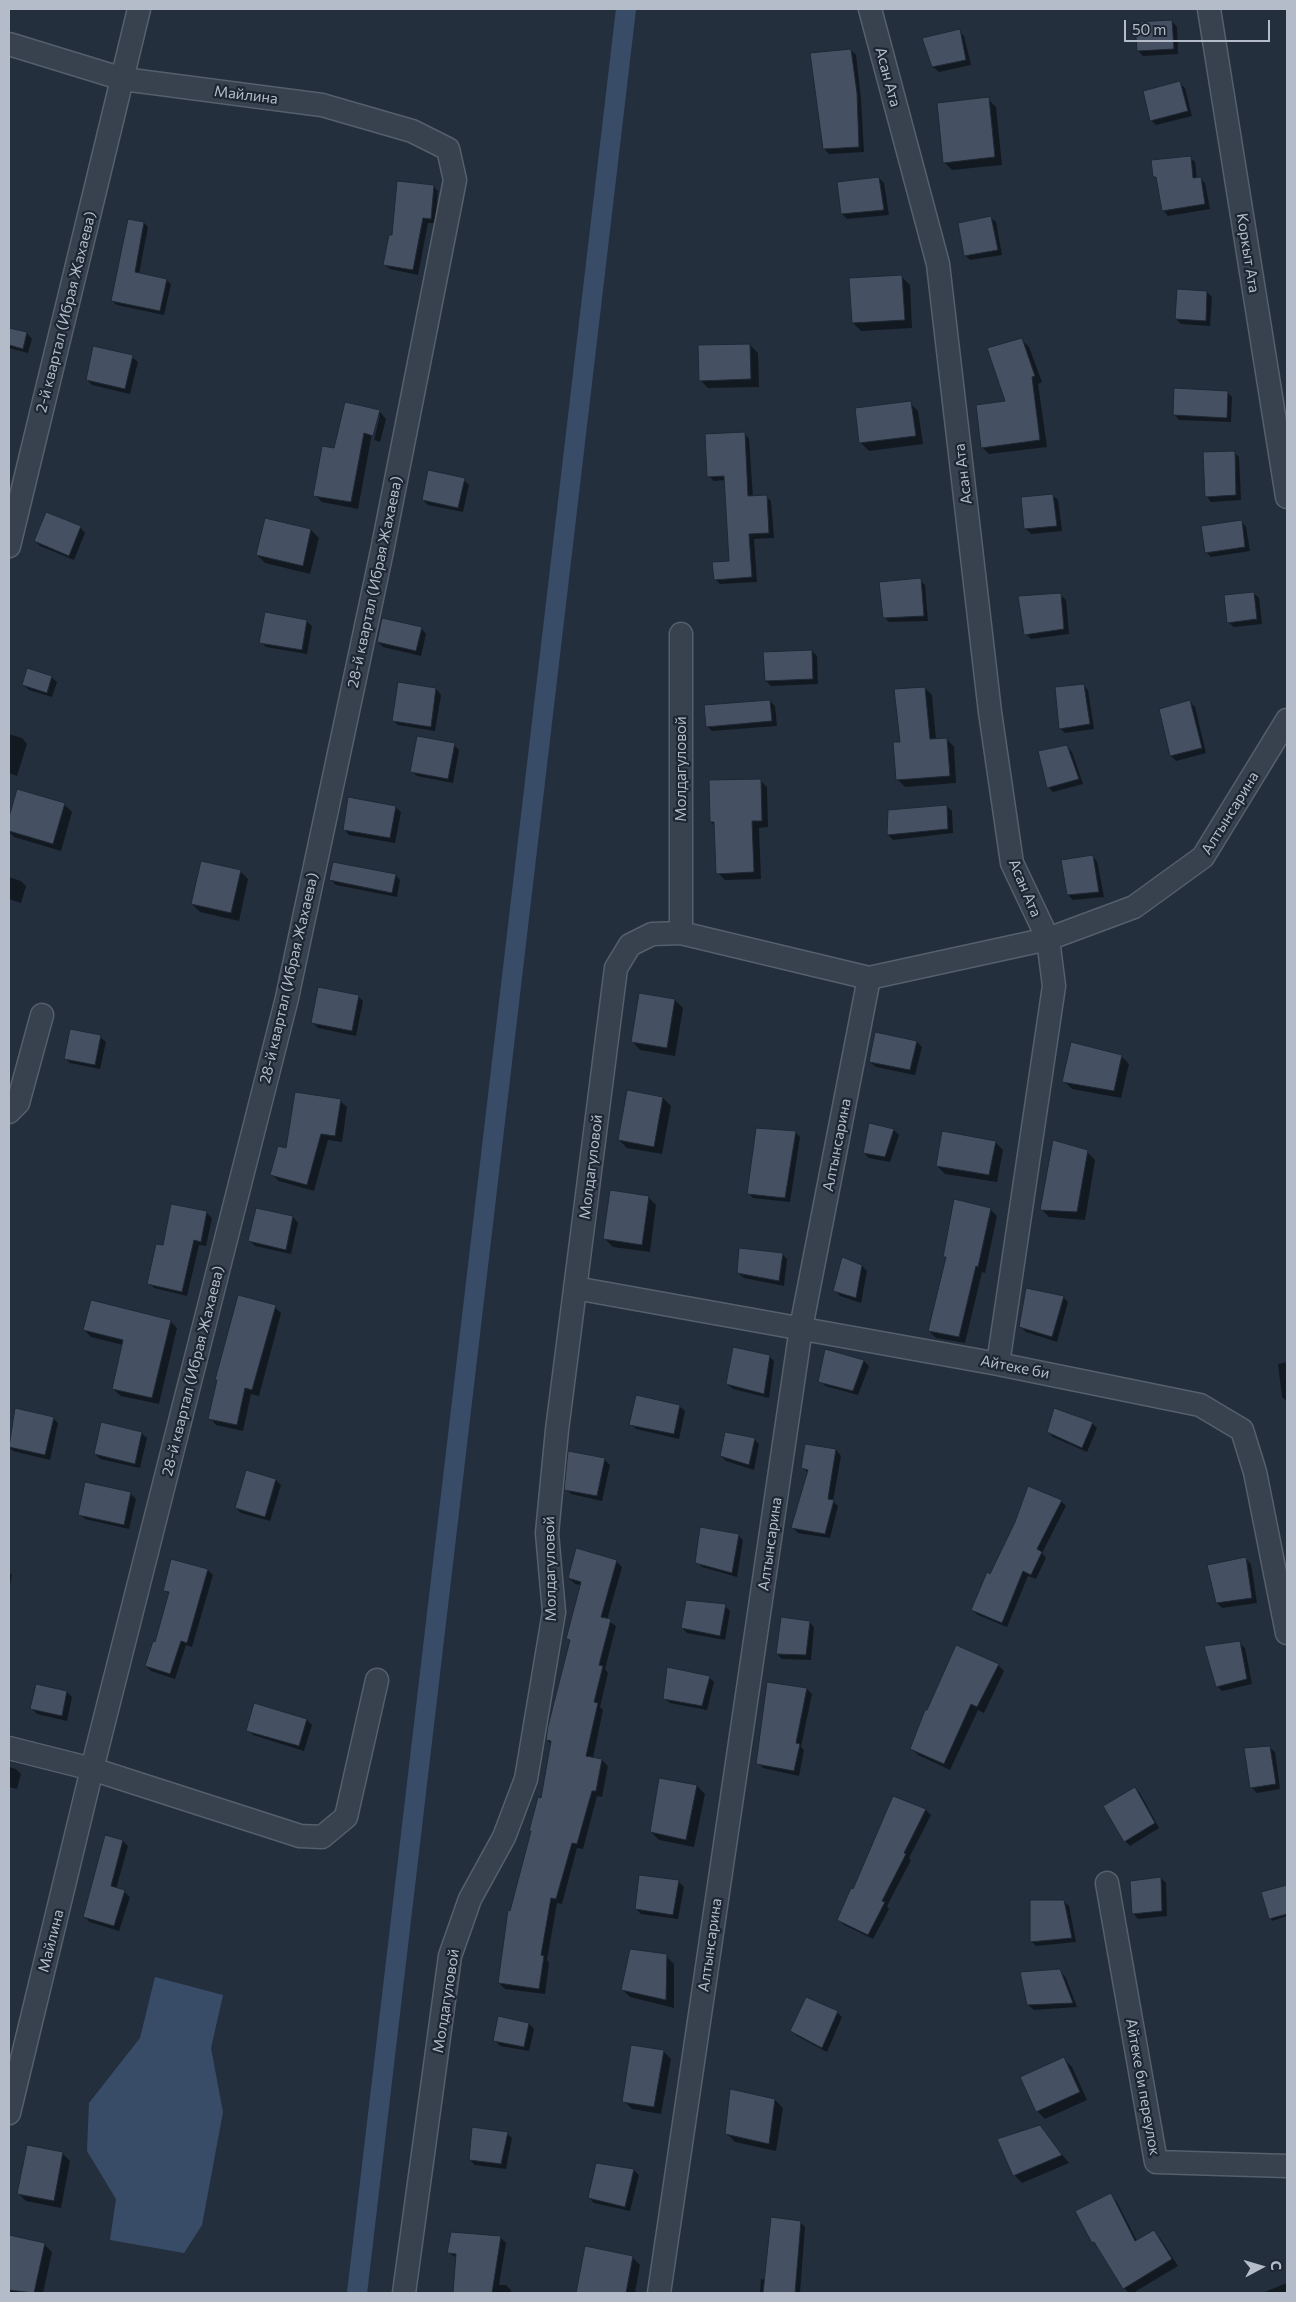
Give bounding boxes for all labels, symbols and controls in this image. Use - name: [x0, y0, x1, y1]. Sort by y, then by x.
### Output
- scale bar: [1126, 10, 1272, 42]
- text: 50 m: [1132, 20, 1166, 38]
- street label: Асан Ата: [871, 45, 905, 109]
- street label: Майлина: [213, 82, 279, 108]
- street label: 2-й квартал (Ибрая Жахаева): [32, 209, 100, 415]
- street label: Коркыт Ата: [1233, 212, 1263, 294]
- street label: Асан Ата: [950, 443, 976, 505]
- street label: 28-й квартал (Ибрая Жахаева): [344, 475, 406, 689]
- street label: Молдагуловой: [672, 716, 690, 822]
- street label: Алтынсарина: [1197, 768, 1263, 858]
- street label: Асан Ата: [1005, 856, 1045, 920]
- street label: 28-й квартал (Ибрая Жахаева): [256, 871, 322, 1085]
- street label: Алтынсарина: [819, 1097, 855, 1193]
- street label: Молдагуловой: [576, 1114, 606, 1220]
- street label: 28-й квартал (Ибрая Жахаева): [158, 1264, 228, 1478]
- street label: Айтеке би: [979, 1351, 1051, 1383]
- street label: Алтынсарина: [755, 1496, 785, 1592]
- street label: Молдагуловой: [540, 1516, 560, 1622]
- street label: Алтынсарина: [695, 1897, 725, 1993]
- street label: Майлина: [35, 1908, 67, 1974]
- street label: Молдагуловой: [429, 1948, 463, 2054]
- street label: Айтеке би переулок: [1122, 2017, 1164, 2157]
- north arrow: [1236, 2242, 1286, 2292]
- text: С: [1267, 2260, 1285, 2271]

